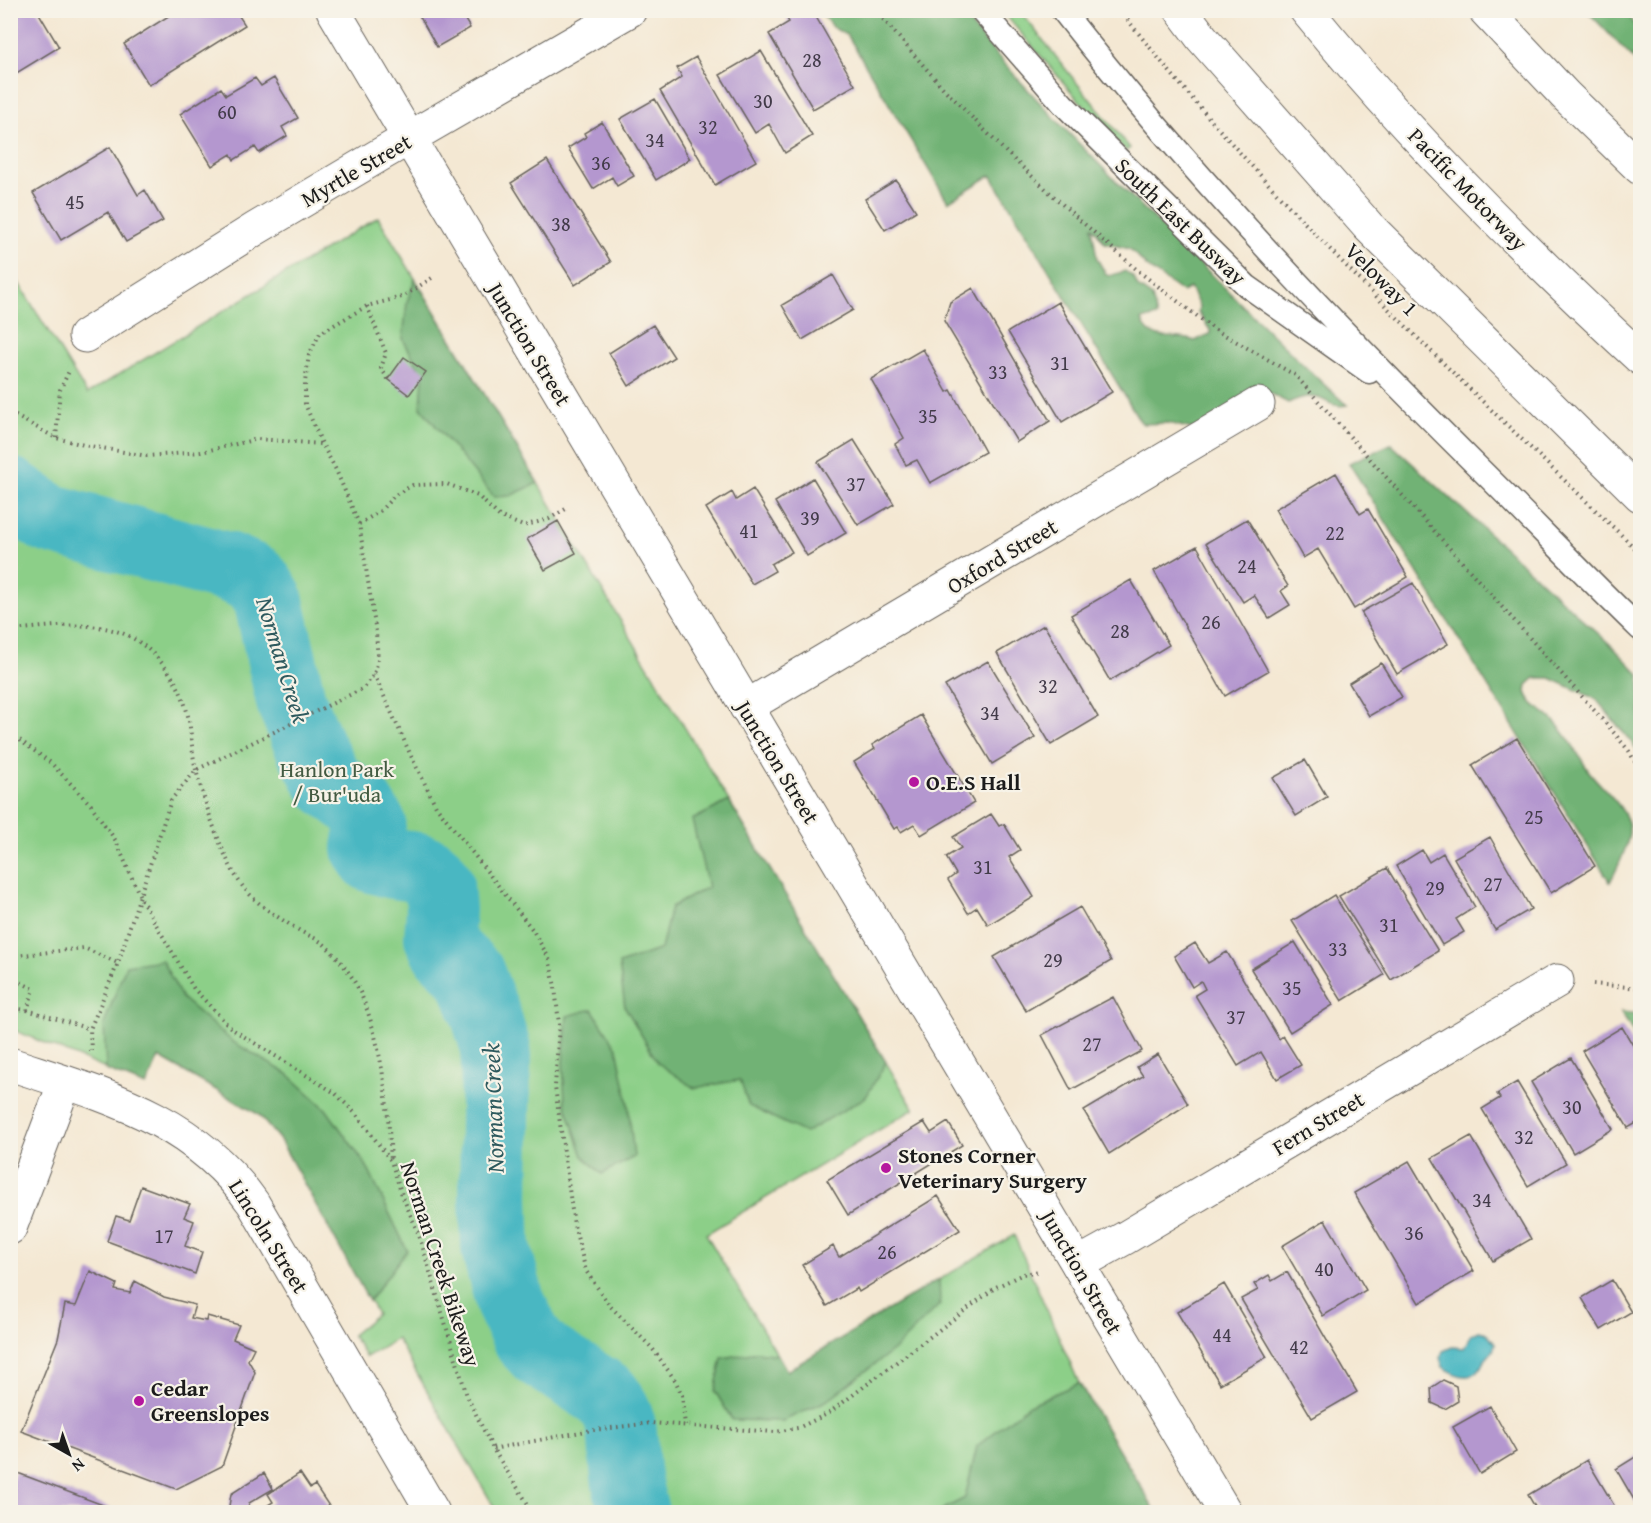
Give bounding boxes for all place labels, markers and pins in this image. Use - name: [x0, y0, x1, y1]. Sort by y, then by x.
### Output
- place label: O.E.S Hall: [926, 766, 1021, 798]
- marker: O.E.S Hall: [907, 775, 921, 789]
- place label: Stones Corner Veterinary Surgery: [898, 1139, 1088, 1196]
- marker: Stones Corner Veterinary Surgery: [879, 1161, 893, 1175]
- place label: Cedar Greenslopes: [151, 1372, 270, 1429]
- marker: Cedar Greenslopes: [132, 1394, 146, 1408]

